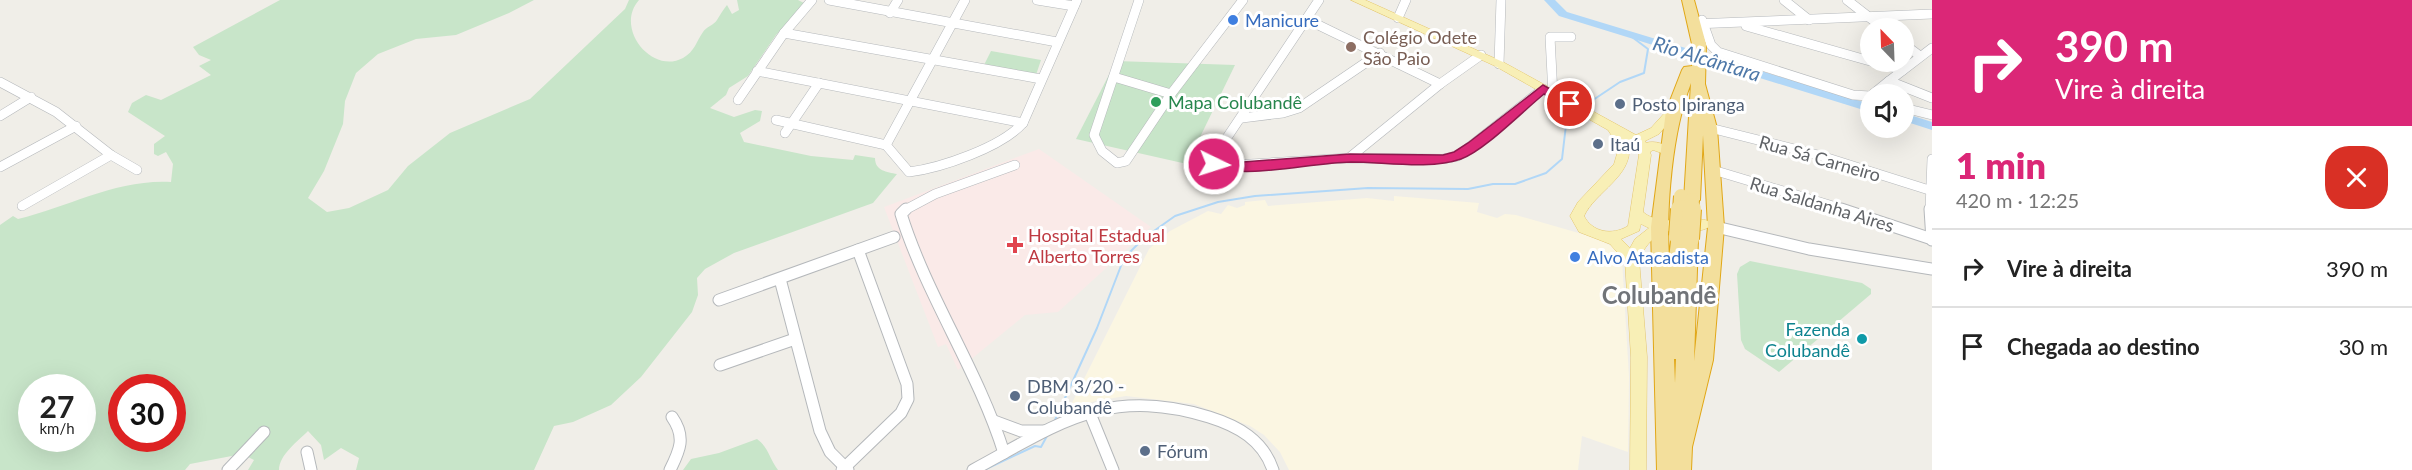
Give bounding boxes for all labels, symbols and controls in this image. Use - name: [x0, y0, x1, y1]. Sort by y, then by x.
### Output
- place label: Manicure: [1245, 9, 1319, 31]
- marker: Manicure: [1226, 13, 1240, 27]
- north arrow: [1860, 18, 1914, 72]
- map controls: [1860, 18, 1914, 138]
- text: 390 m: [2055, 21, 2173, 71]
- icon: right: [1956, 24, 2034, 102]
- place label: Colégio Odete São Paio: [1363, 26, 1477, 69]
- water label: Rio Alcântara: [1650, 30, 1764, 86]
- marker: Colégio Odete São Paio: [1344, 40, 1358, 54]
- text: Vire à direita: [2055, 72, 2205, 105]
- pin: [1544, 78, 1595, 129]
- button: sound: [1860, 84, 1914, 138]
- icon: arrive: [1553, 87, 1586, 120]
- place label: Mapa Colubandê: [1168, 91, 1302, 113]
- place label: Posto Ipiranga: [1632, 93, 1745, 115]
- marker: Mapa Colubandê: [1149, 95, 1163, 109]
- marker: Posto Ipiranga: [1613, 97, 1627, 111]
- street label: Rua Sá Carneiro: [1757, 130, 1883, 186]
- position arrow: [1182, 132, 1246, 196]
- place label: Itaú: [1610, 133, 1640, 155]
- marker: Itaú: [1591, 137, 1605, 151]
- text: 1 min: [1956, 143, 2046, 187]
- button: close: [2325, 146, 2388, 209]
- street label: Rua Saldanha Aires: [1747, 172, 1897, 236]
- text: 420 m · 12:25: [1956, 188, 2079, 212]
- place label: Hospital Estadual Alberto Torres: [1028, 224, 1165, 267]
- marker: Hospital Estadual Alberto Torres: [1006, 236, 1024, 254]
- place label: Alvo Atacadista: [1587, 246, 1709, 268]
- marker: Alvo Atacadista: [1568, 250, 1582, 264]
- icon: right: [1956, 252, 1989, 285]
- text: Vire à direita: [2007, 255, 2132, 282]
- text: 390 m: [2326, 255, 2388, 282]
- district label: Colubandê: [1602, 280, 1717, 309]
- place label: Fazenda Colubandê: [1765, 318, 1850, 361]
- icon: arrive: [1956, 330, 1989, 363]
- marker: Fazenda Colubandê: [1855, 332, 1869, 346]
- text: Chegada ao destino: [2007, 333, 2200, 360]
- text: 30 m: [2339, 333, 2388, 360]
- speed limit sign: 30: [108, 374, 186, 452]
- place label: DBM 3/20 - Colubandê: [1027, 375, 1124, 418]
- text: 27: [40, 388, 74, 424]
- marker: DBM 3/20 - Colubandê: [1008, 389, 1022, 403]
- text: km/h: [39, 419, 75, 437]
- place label: Fórum: [1157, 440, 1208, 462]
- marker: Fórum: [1138, 444, 1152, 458]

